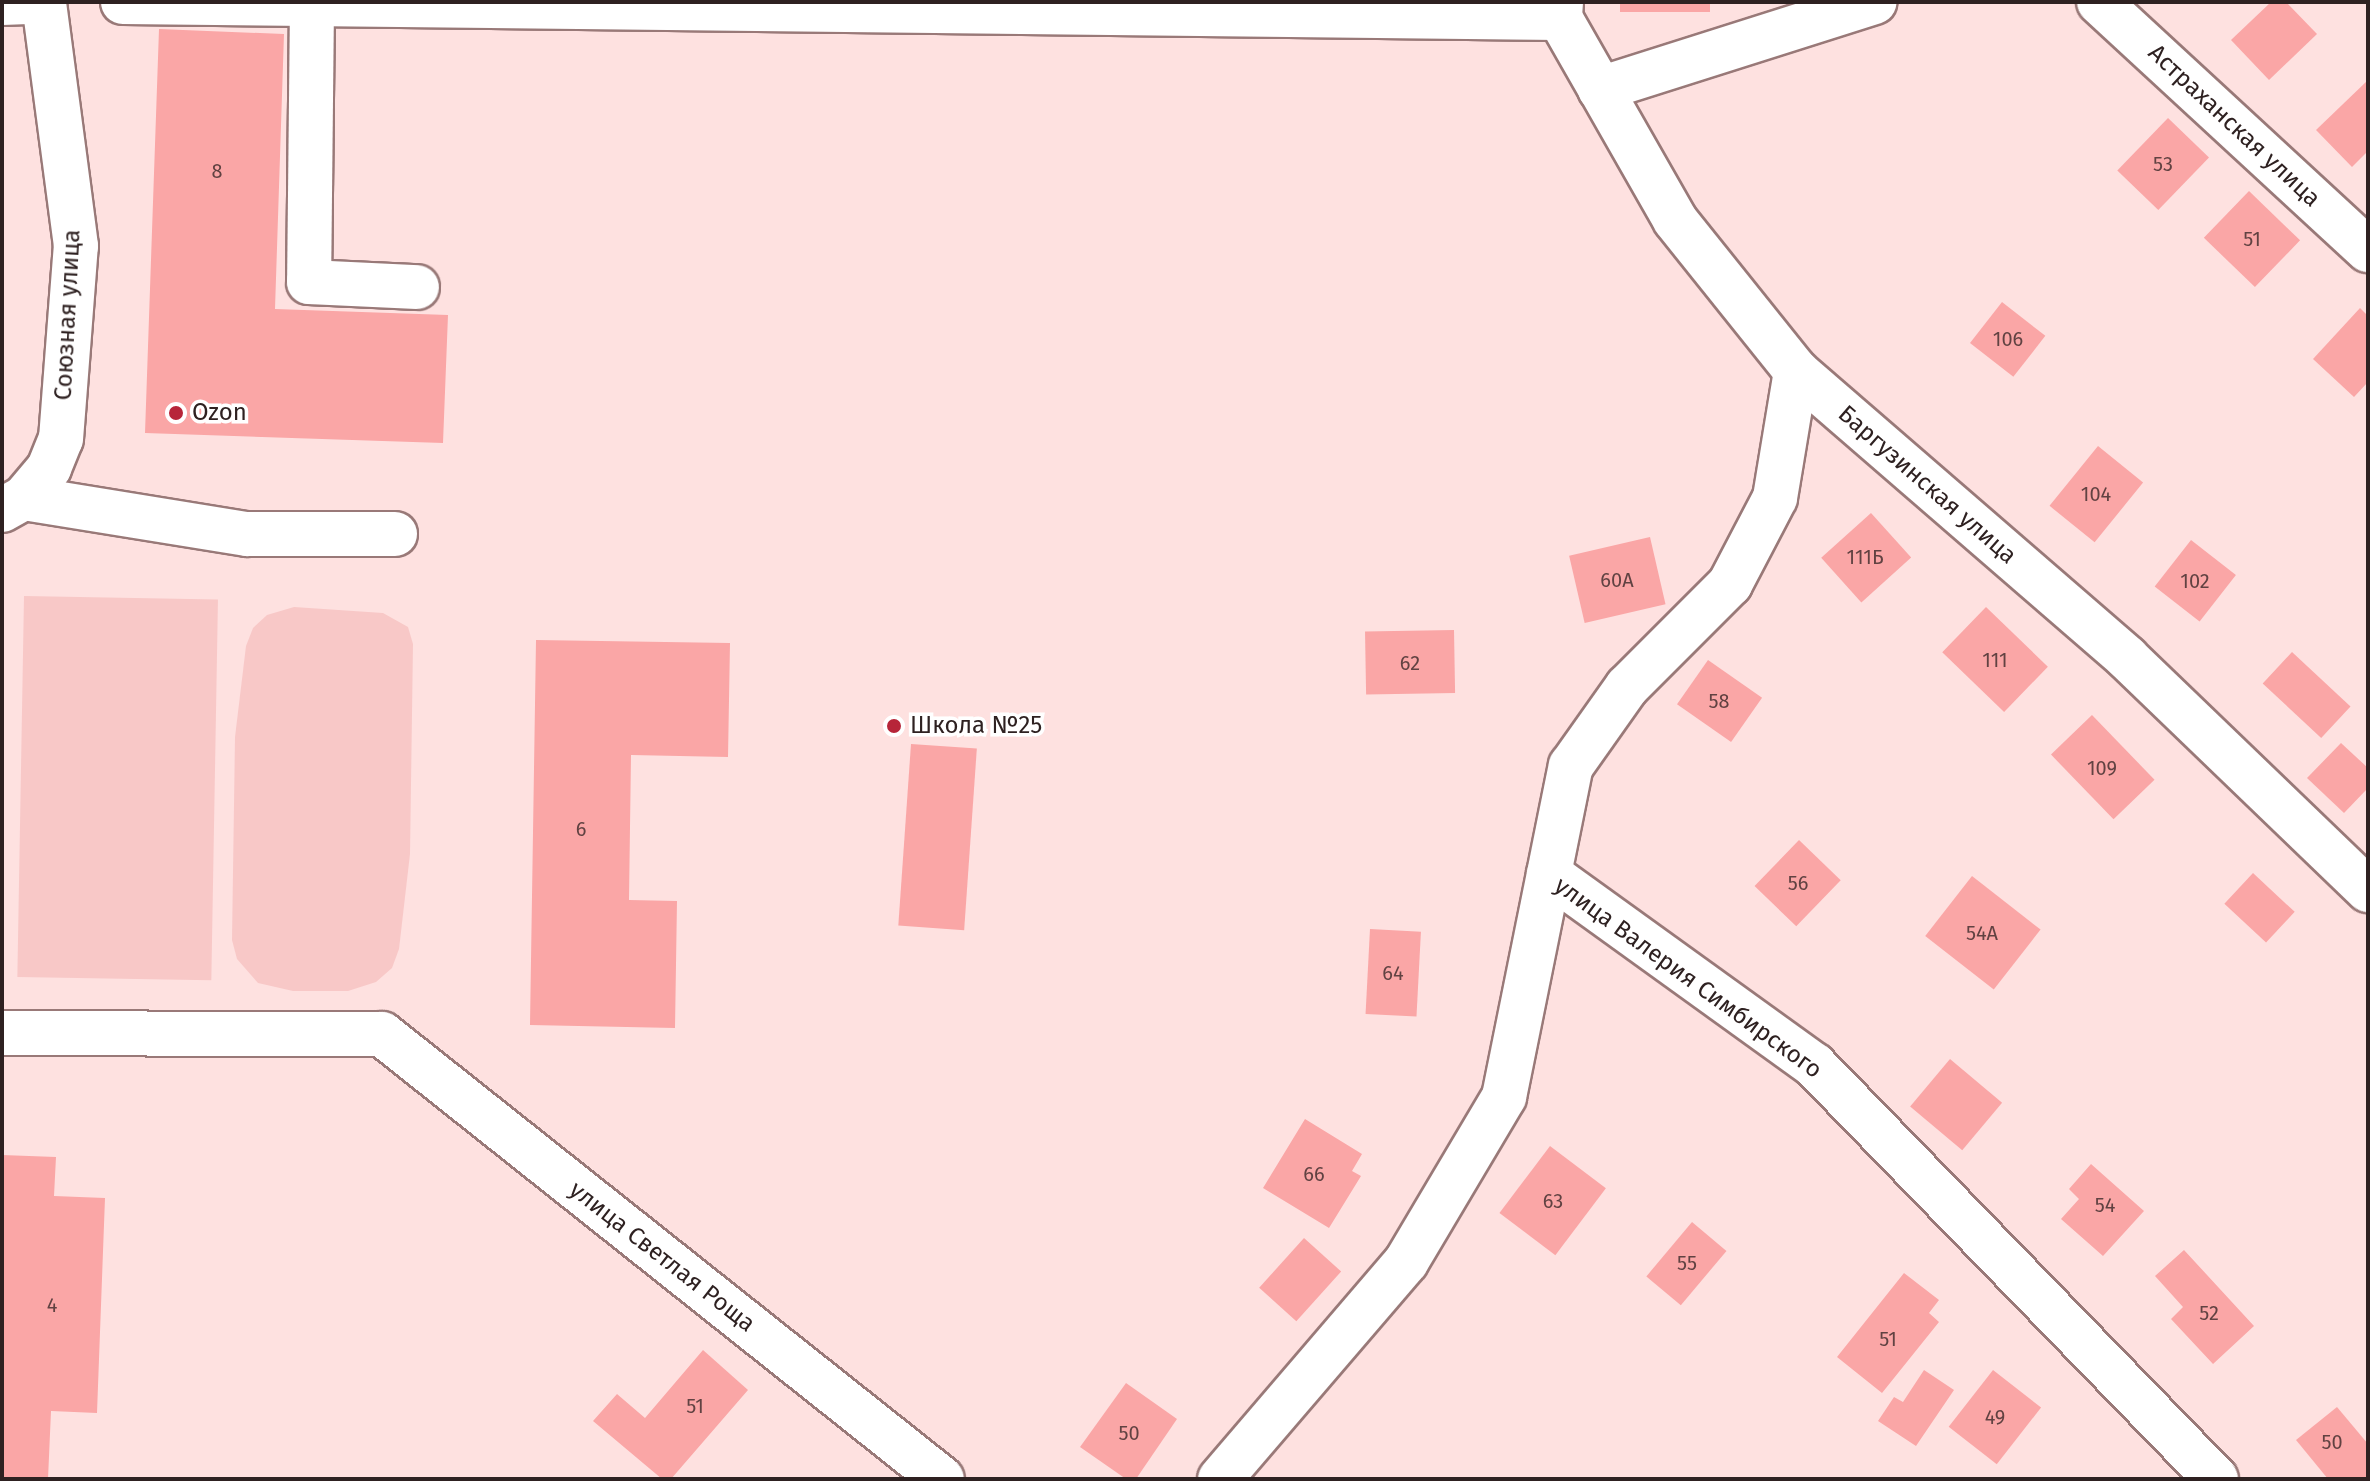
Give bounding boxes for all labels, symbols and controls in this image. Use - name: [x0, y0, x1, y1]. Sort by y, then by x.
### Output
- street label: Астраханская улица: [2142, 39, 2326, 213]
- house number: 53: [2153, 152, 2173, 176]
- house number: 8: [211, 159, 223, 183]
- house number: 51: [2243, 227, 2261, 251]
- street label: Союзная улица: [49, 229, 87, 401]
- house number: 106: [1993, 327, 2023, 351]
- place label: Ozon: [192, 399, 247, 427]
- street label: Баргузинская улица: [1832, 400, 2022, 570]
- marker: Ozon: [167, 404, 185, 422]
- house number: 104: [2081, 482, 2111, 506]
- house number: 111Б: [1847, 545, 1883, 569]
- house number: 60А: [1600, 568, 1634, 592]
- house number: 102: [2180, 569, 2210, 593]
- house number: 111: [1982, 648, 2008, 672]
- house number: 62: [1400, 651, 1420, 675]
- house number: 58: [1708, 689, 1730, 713]
- place label: Школа №25: [910, 712, 1042, 740]
- marker: Школа №25: [885, 717, 903, 735]
- house number: 109: [2087, 756, 2117, 780]
- house number: 6: [576, 817, 586, 841]
- street label: улица Валерия Симбирского: [1549, 871, 1827, 1085]
- house number: 56: [1788, 871, 1808, 895]
- house number: 54А: [1966, 921, 1998, 945]
- house number: 64: [1382, 961, 1404, 985]
- house number: 66: [1303, 1162, 1325, 1186]
- street label: улица Светлая Роща: [563, 1176, 761, 1338]
- house number: 63: [1543, 1189, 1563, 1213]
- house number: 54: [2095, 1193, 2115, 1217]
- house number: 55: [1677, 1251, 1697, 1275]
- house number: 4: [47, 1293, 57, 1317]
- house number: 52: [2199, 1301, 2219, 1325]
- house number: 51: [1879, 1327, 1897, 1351]
- house number: 51: [686, 1394, 704, 1418]
- house number: 49: [1985, 1405, 2005, 1429]
- house number: 50: [1118, 1421, 1140, 1445]
- house number: 50: [2321, 1430, 2343, 1454]

